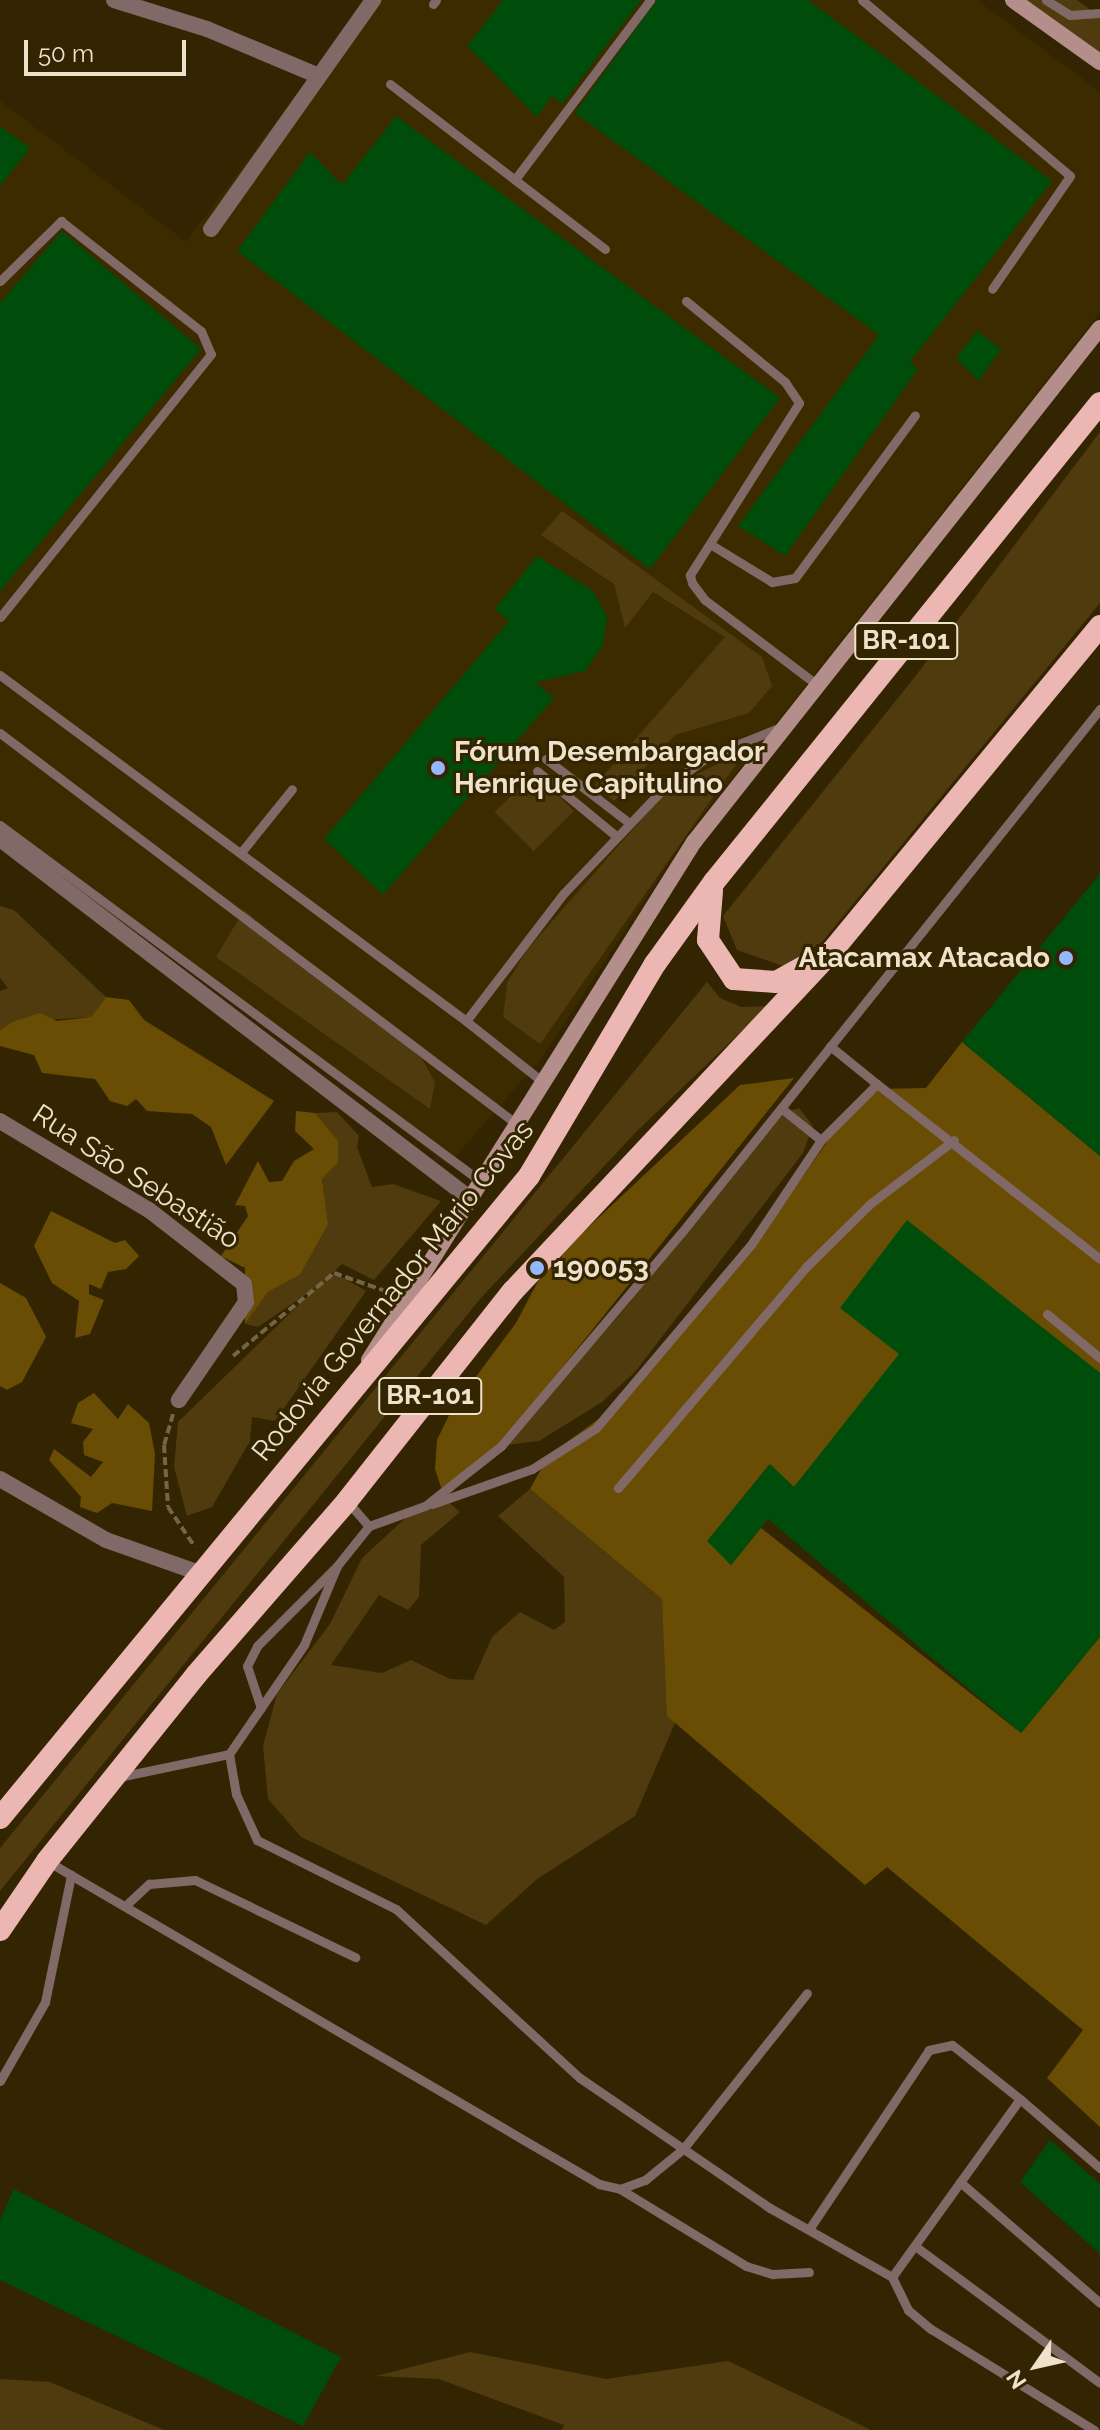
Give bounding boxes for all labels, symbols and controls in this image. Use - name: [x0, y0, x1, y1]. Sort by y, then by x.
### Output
- scale bar: [28, 24, 190, 74]
- text: 50 m: [38, 39, 94, 68]
- road number: BR-101: [854, 619, 958, 663]
- place label: Fórum Desembargador Henrique Capitulino: [454, 735, 765, 801]
- marker: Fórum Desembargador Henrique Capitulino: [429, 759, 447, 777]
- place label: Atacamax Atacado: [798, 941, 1050, 975]
- marker: Atacamax Atacado: [1057, 949, 1075, 967]
- street label: Rua São Sebastião: [26, 1098, 246, 1256]
- street label: Rodovia Governador Mário Covas: [245, 1114, 541, 1468]
- place label: 190053: [553, 1251, 649, 1285]
- marker: 190053: [528, 1259, 546, 1277]
- road number: BR-101: [378, 1374, 482, 1418]
- north arrow: [996, 2326, 1076, 2406]
- text: N: [1001, 2365, 1032, 2394]

